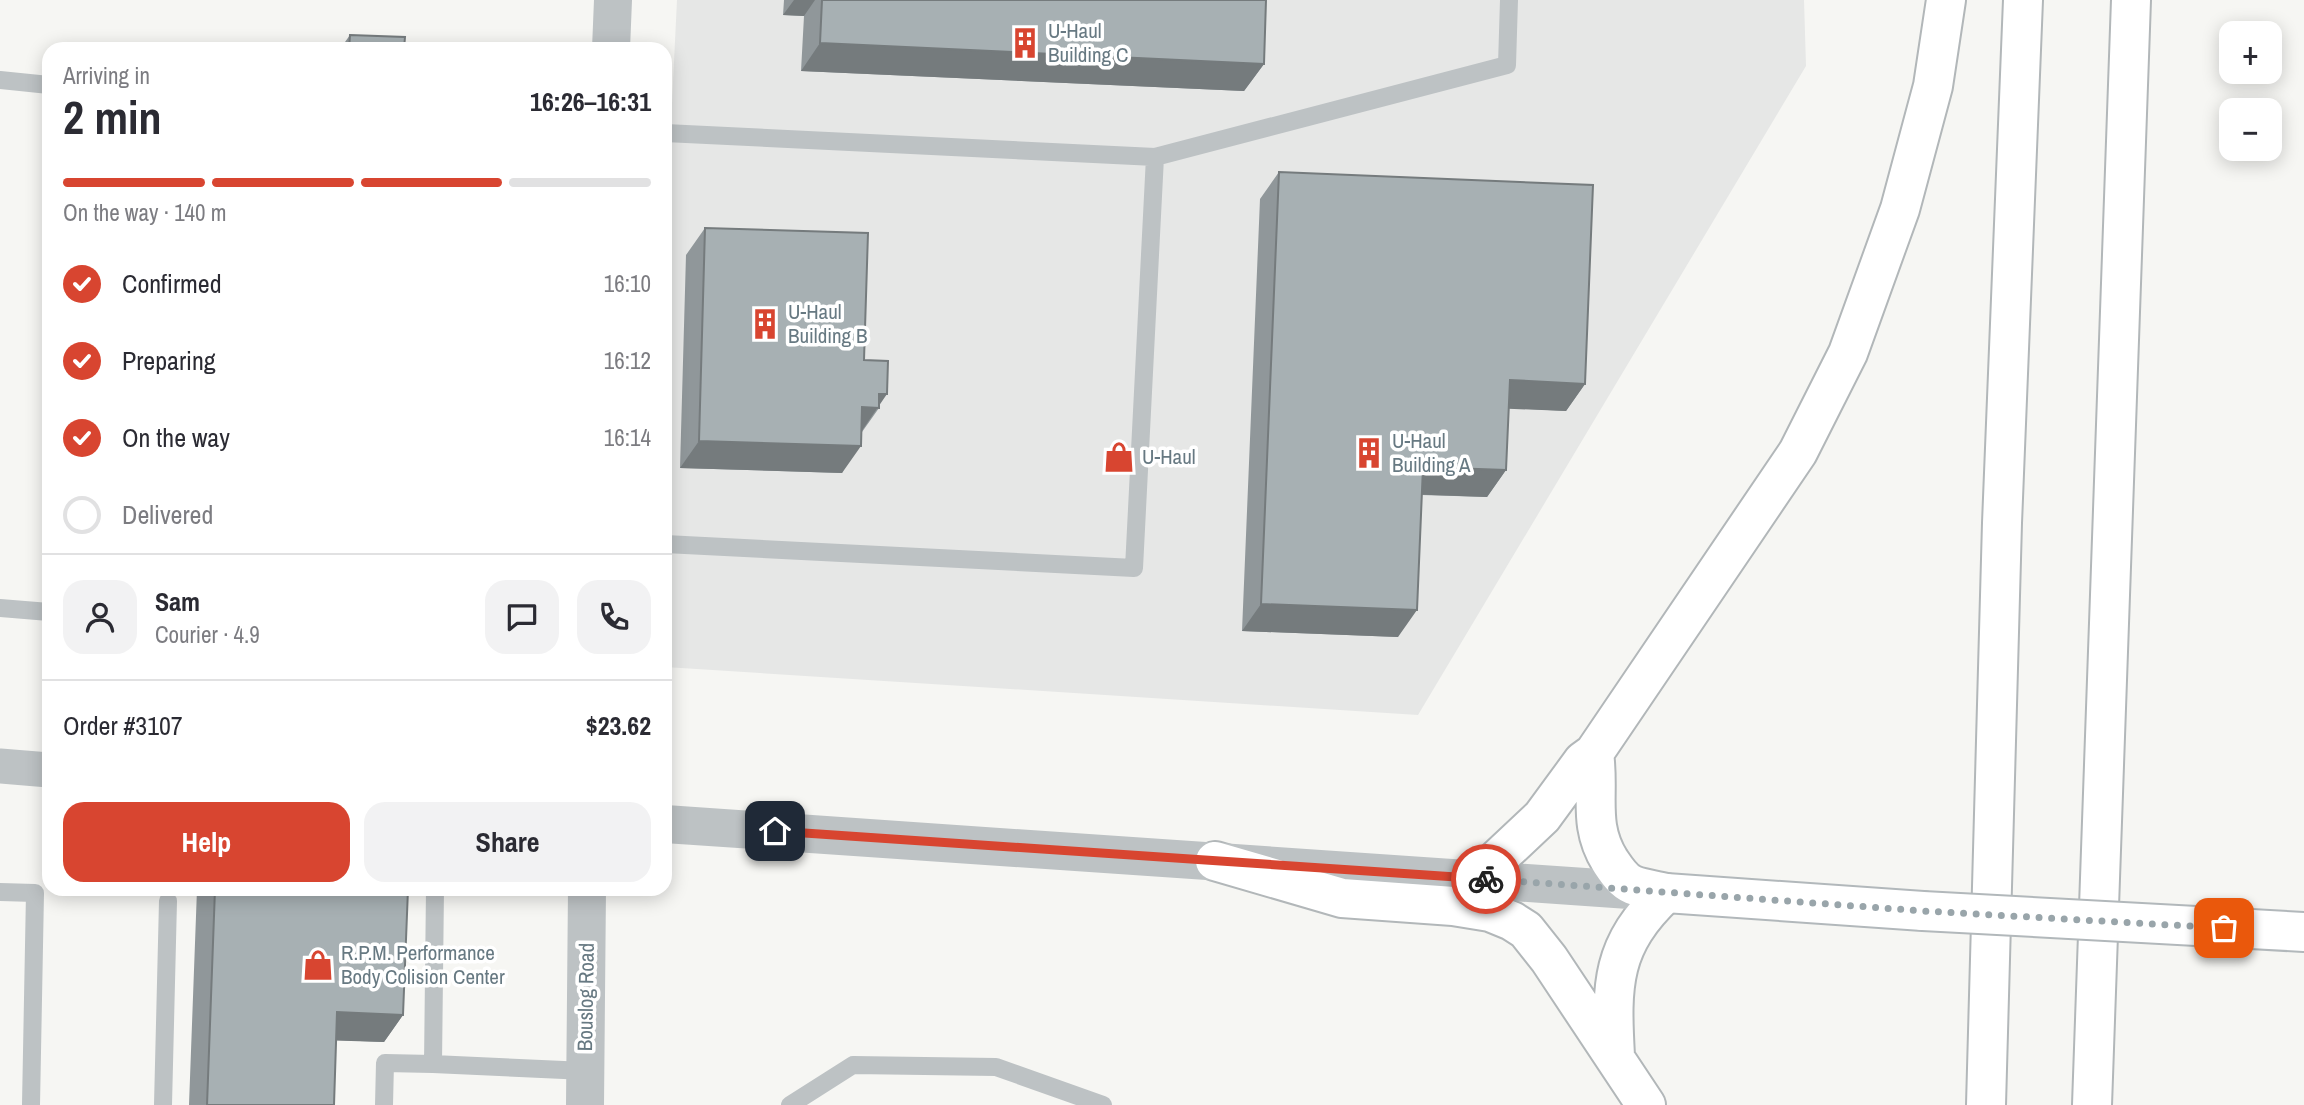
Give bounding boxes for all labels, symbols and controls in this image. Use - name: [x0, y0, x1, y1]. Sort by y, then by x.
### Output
- place label: U-Haul Building C: [1048, 16, 1128, 69]
- map controls: [2219, 21, 2282, 161]
- button: +: [2219, 21, 2282, 84]
- building icon: U-Haul Building C: [1008, 26, 1042, 60]
- text: Arriving in: [63, 60, 150, 91]
- text: 16:26–16:31: [530, 84, 651, 119]
- text: 2 min: [63, 86, 162, 148]
- button: −: [2219, 98, 2282, 161]
- text: On the way · 140 m: [63, 197, 227, 228]
- icon: check: [63, 265, 101, 303]
- text: Confirmed: [122, 266, 222, 301]
- text: 16:10: [604, 268, 651, 299]
- place label: U-Haul Building B: [788, 297, 867, 350]
- building icon: U-Haul Building B: [748, 307, 782, 341]
- icon: check: [63, 342, 101, 380]
- text: Preparing: [122, 343, 216, 378]
- text: 16:12: [604, 345, 651, 376]
- icon: check: [63, 419, 101, 457]
- text: On the way: [122, 420, 230, 455]
- text: 16:14: [604, 422, 651, 453]
- place label: U-Haul Building A: [1392, 426, 1471, 479]
- building icon: U-Haul Building A: [1352, 436, 1386, 470]
- shop icon: U-Haul: [1102, 440, 1136, 474]
- place label: U-Haul: [1142, 442, 1196, 471]
- text: Delivered: [122, 497, 213, 532]
- button: person: [63, 580, 137, 654]
- button: chat: [485, 580, 559, 654]
- button: phone: [577, 580, 651, 654]
- text: Sam: [155, 584, 200, 619]
- text: Courier · 4.9: [155, 619, 260, 650]
- text: Order #3107: [63, 708, 183, 743]
- text: $23.62: [586, 708, 651, 743]
- pin: [745, 801, 805, 861]
- button: Help: [63, 802, 350, 882]
- button: Share: [364, 802, 651, 882]
- icon: home: [756, 812, 794, 850]
- courier: [1451, 844, 1521, 914]
- icon: bike: [1467, 860, 1505, 898]
- pin: [2194, 898, 2254, 958]
- icon: bag: [2205, 909, 2243, 947]
- place label: R.P.M. Performance Body Colision Center: [341, 938, 505, 991]
- street label: Bouslog Road: [570, 943, 601, 1051]
- shop icon: R.P.M. Performance Body Colision Center: [301, 948, 335, 982]

